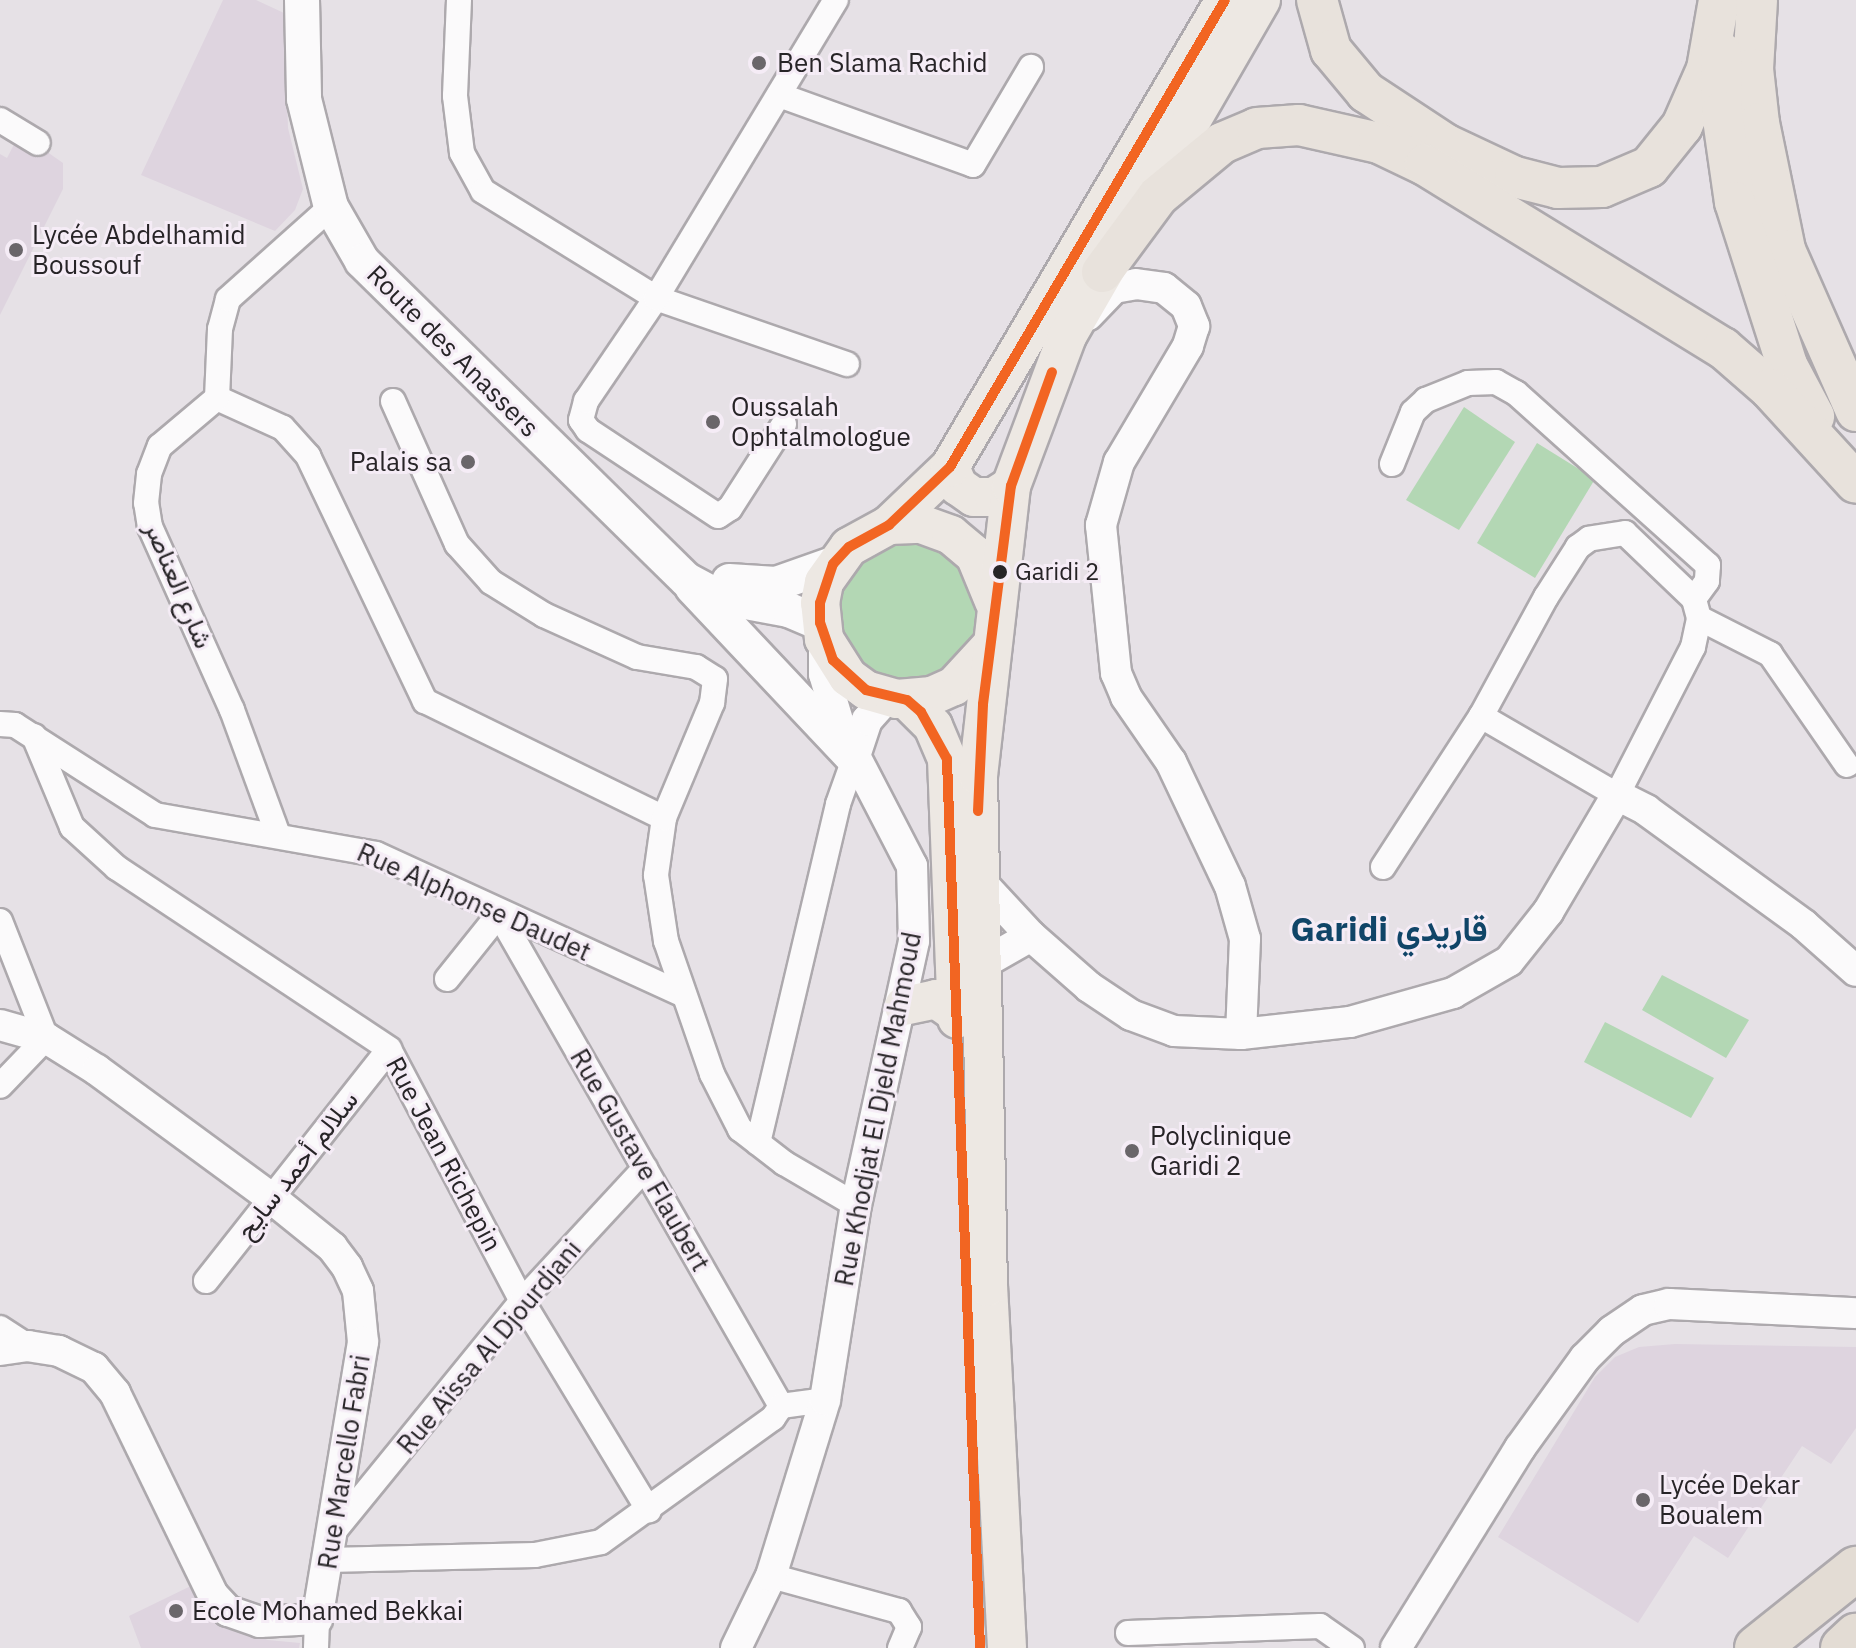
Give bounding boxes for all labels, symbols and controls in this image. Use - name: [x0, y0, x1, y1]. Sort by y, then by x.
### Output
- place label: Ben Slama Rachid: [777, 47, 988, 79]
- marker: Ben Slama Rachid: [748, 52, 770, 74]
- place label: Lycée Abdelhamid Boussouf: [32, 219, 246, 280]
- marker: Lycée Abdelhamid Boussouf: [7, 241, 25, 259]
- street label: Route des Anassers: [361, 259, 545, 443]
- place label: Oussalah Ophtalmologue: [731, 391, 911, 452]
- marker: Oussalah Ophtalmologue: [702, 411, 724, 433]
- place label: Palais sa: [350, 446, 452, 478]
- marker: Palais sa: [459, 453, 477, 471]
- street label: شارع العناصر: [138, 517, 220, 653]
- place label: Garidi 2: [1015, 558, 1099, 586]
- marker: Garidi 2: [992, 564, 1008, 580]
- street label: Rue Alphonse Daudet: [352, 836, 596, 968]
- district label: Garidi قاريدي: [1290, 909, 1488, 949]
- street label: Rue Khodjat El Djeld Mahmoud: [828, 929, 928, 1289]
- street label: Rue Gustave Flaubert: [564, 1043, 716, 1277]
- street label: Rue Jean Richepin: [380, 1051, 508, 1257]
- street label: سلالم أحمد سايح: [230, 1085, 364, 1245]
- place label: Polyclinique Garidi 2: [1150, 1120, 1291, 1182]
- marker: Polyclinique Garidi 2: [1121, 1140, 1143, 1162]
- street label: Rue Aïssa Al Djourdjani: [390, 1234, 588, 1460]
- street label: Rue Marcello Fabri: [312, 1353, 376, 1571]
- place label: Lycée Dekar Boualem: [1659, 1469, 1800, 1530]
- marker: Lycée Dekar Boualem: [1634, 1491, 1652, 1509]
- place label: Ecole Mohamed Bekkai: [192, 1595, 463, 1627]
- marker: Ecole Mohamed Bekkai: [167, 1602, 185, 1620]

